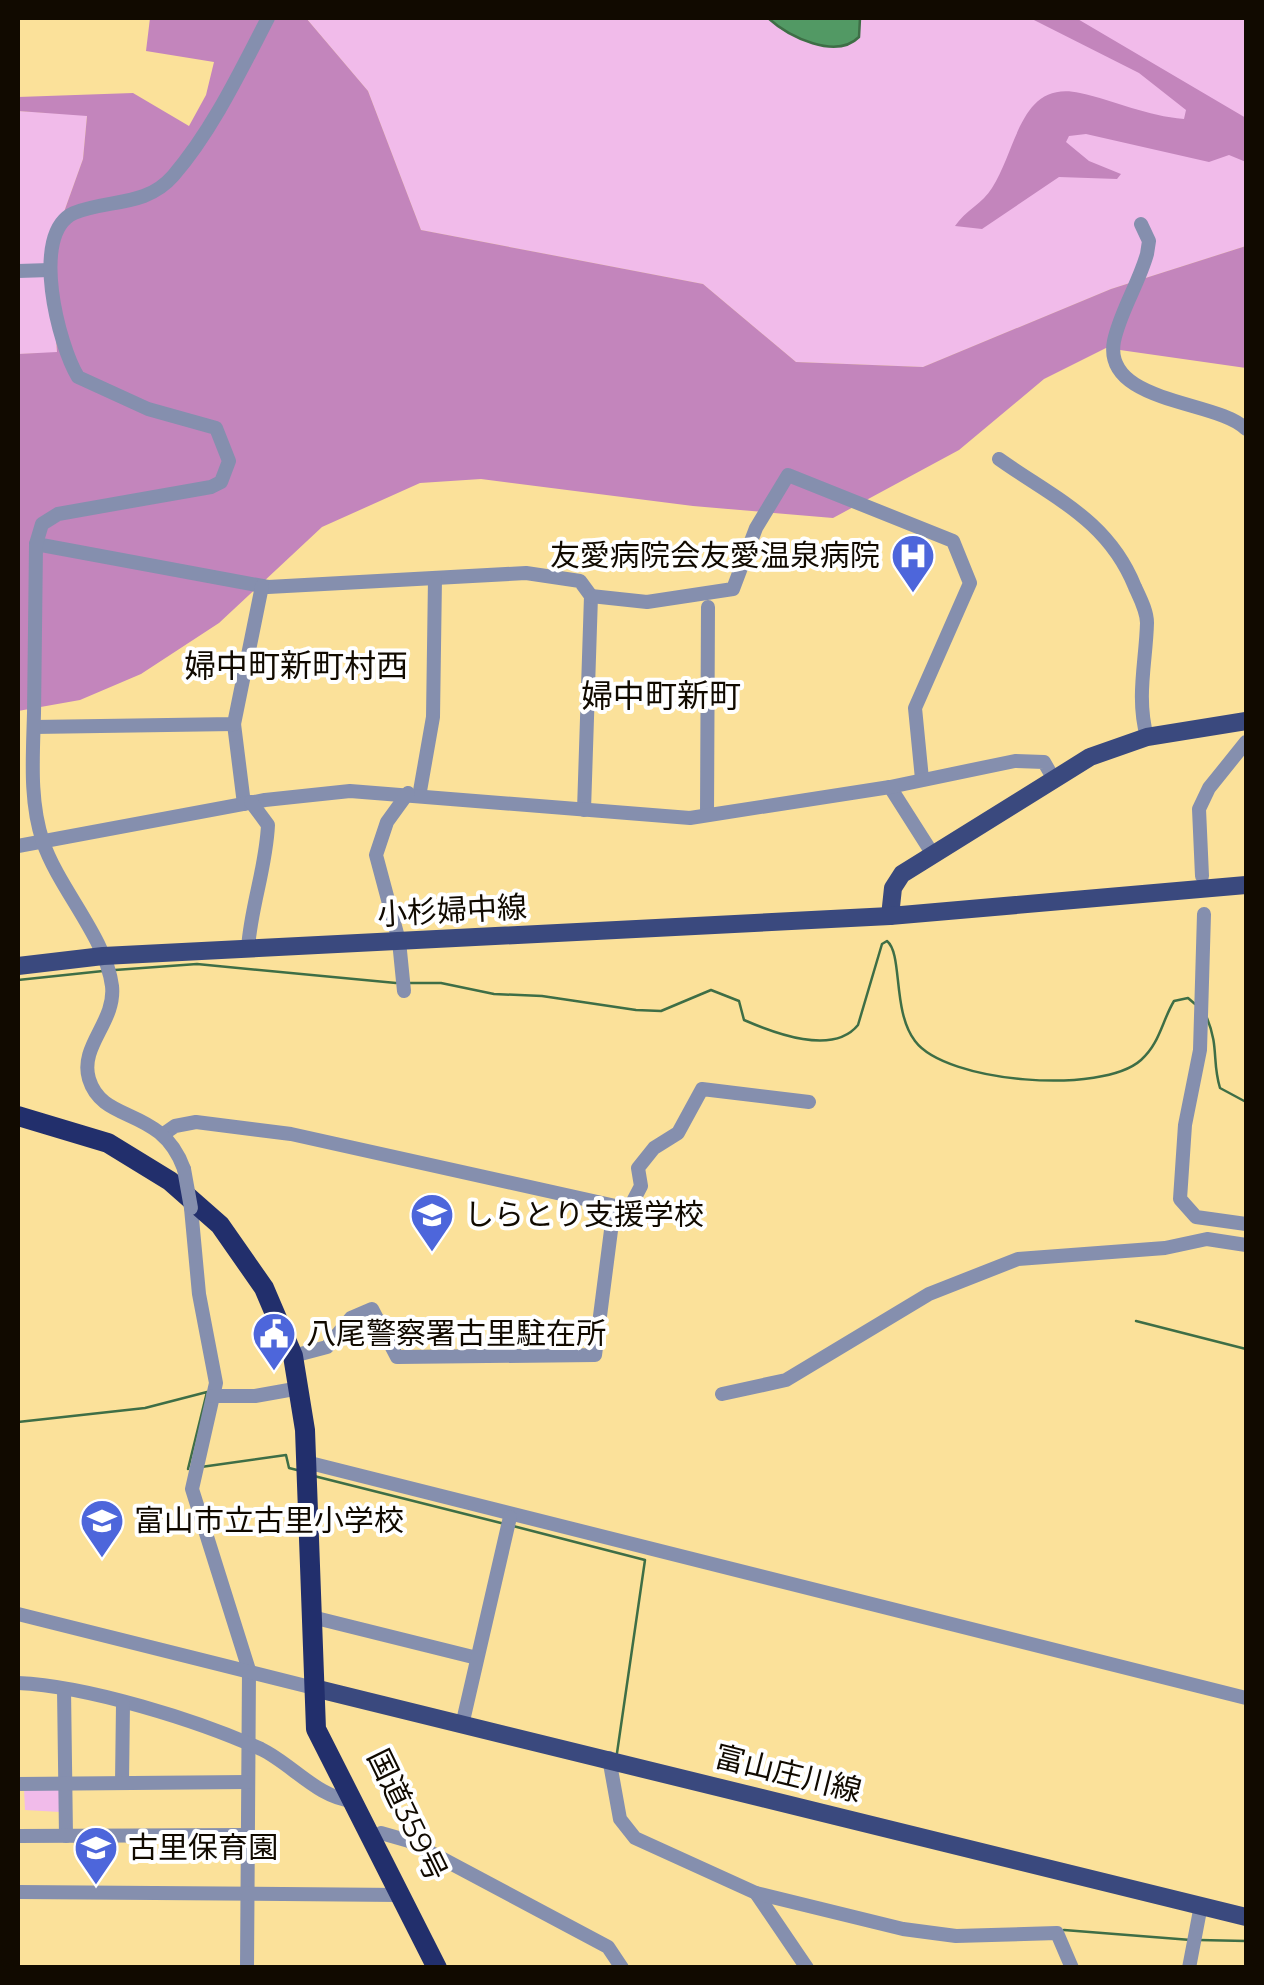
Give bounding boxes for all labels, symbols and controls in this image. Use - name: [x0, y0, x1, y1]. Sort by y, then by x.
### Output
- hospital icon: 友愛病院会友愛温泉病院: [890, 533, 936, 594]
- place label: 友愛病院会友愛温泉病院: [550, 537, 880, 574]
- district label: 婦中町新町村西: [184, 646, 408, 685]
- district label: 婦中町新町: [581, 676, 741, 715]
- street label: 小杉婦中線: [376, 888, 528, 933]
- school or university icon: しらとり支援学校: [409, 1192, 455, 1253]
- place label: しらとり支援学校: [464, 1196, 704, 1233]
- public building icon: 八尾警察署古里駐在所: [251, 1311, 297, 1372]
- place label: 八尾警察署古里駐在所: [306, 1315, 606, 1352]
- school or university icon: 富山市立古里小学校: [79, 1498, 125, 1559]
- place label: 富山市立古里小学校: [134, 1502, 404, 1539]
- street label: 富山庄川線: [711, 1737, 865, 1810]
- street label: 国道359号: [360, 1743, 455, 1887]
- school or university icon: 古里保育園: [73, 1825, 119, 1886]
- place label: 古里保育園: [128, 1829, 278, 1866]

